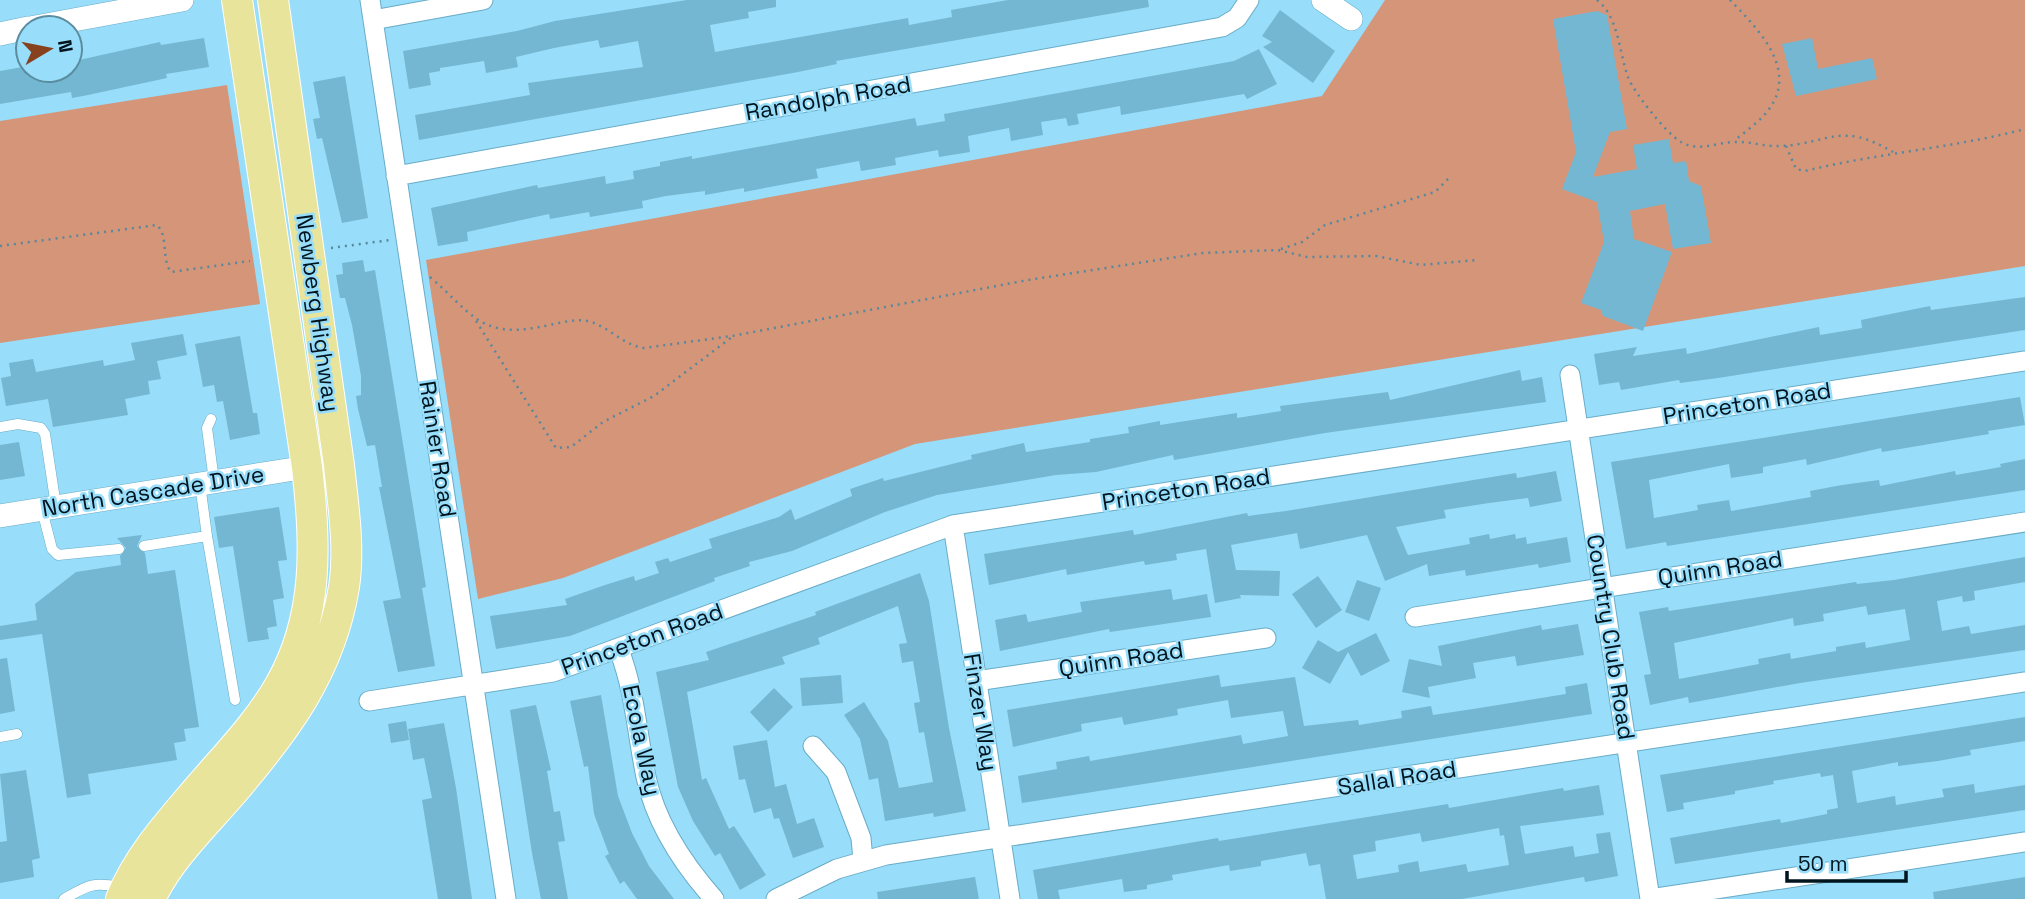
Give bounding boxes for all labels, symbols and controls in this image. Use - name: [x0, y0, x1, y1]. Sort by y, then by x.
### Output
- north arrow: [14, 14, 84, 84]
- text: N: [52, 38, 79, 55]
- street label: Randolph Road: [743, 69, 913, 127]
- street label: Newberg Highway: [289, 212, 347, 414]
- street label: Princeton Road: [1661, 375, 1833, 431]
- street label: Rainier Road: [412, 379, 464, 519]
- street label: North Cascade Drive: [40, 459, 266, 523]
- street label: Princeton Road: [1100, 461, 1272, 517]
- street label: Country Club Road: [1580, 532, 1642, 742]
- street label: Quinn Road: [1656, 543, 1784, 593]
- street label: Princeton Road: [557, 596, 727, 682]
- street label: Quinn Road: [1057, 634, 1185, 684]
- street label: Finzer Way: [957, 651, 1005, 773]
- street label: Ecola Way: [616, 682, 668, 798]
- street label: Sallal Road: [1335, 754, 1459, 802]
- scale bar: [1787, 839, 1906, 883]
- text: 50 m: [1798, 850, 1848, 877]

